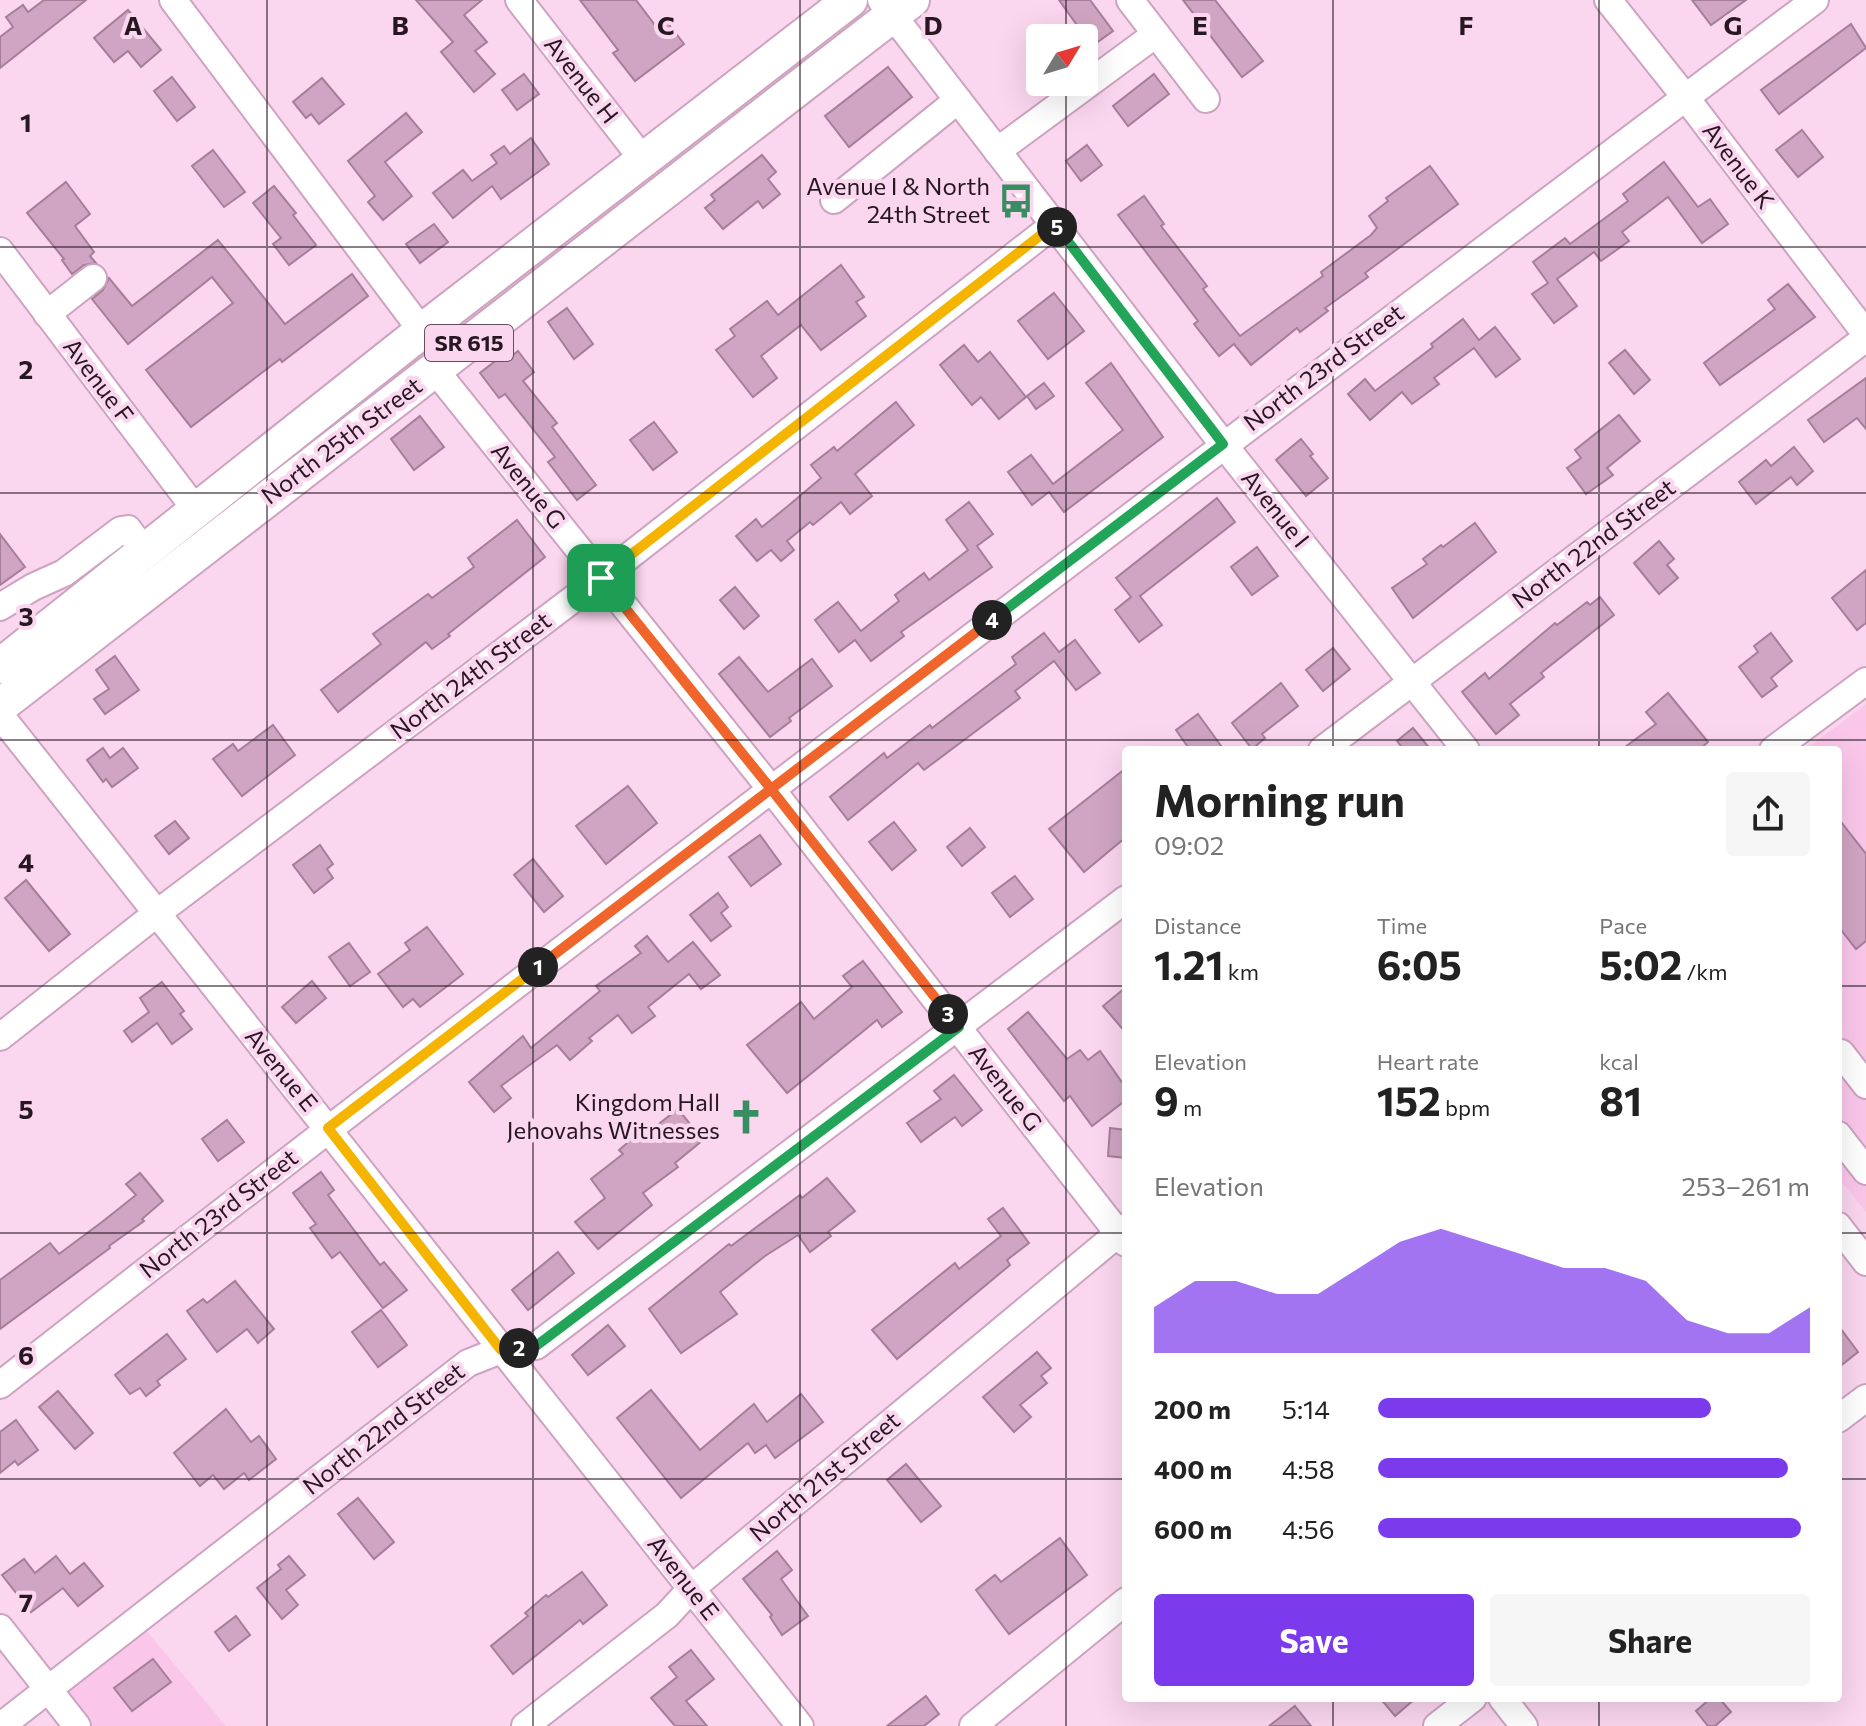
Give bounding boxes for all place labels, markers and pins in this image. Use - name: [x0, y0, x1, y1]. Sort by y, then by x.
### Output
- place label: Avenue I & North 24th Street: [806, 171, 990, 228]
- bus stop icon: Avenue I & North 24th Street: [997, 182, 1035, 220]
- pin: 5: [1037, 207, 1077, 247]
- pin: [567, 544, 635, 612]
- pin: 4: [972, 600, 1012, 640]
- pin: 1: [518, 947, 558, 987]
- pin: 3: [928, 994, 968, 1034]
- place label: Kingdom Hall Jehovahs Witnesses: [507, 1087, 720, 1144]
- church icon: Kingdom Hall Jehovahs Witnesses: [727, 1098, 765, 1136]
- pin: 2: [499, 1328, 539, 1368]

